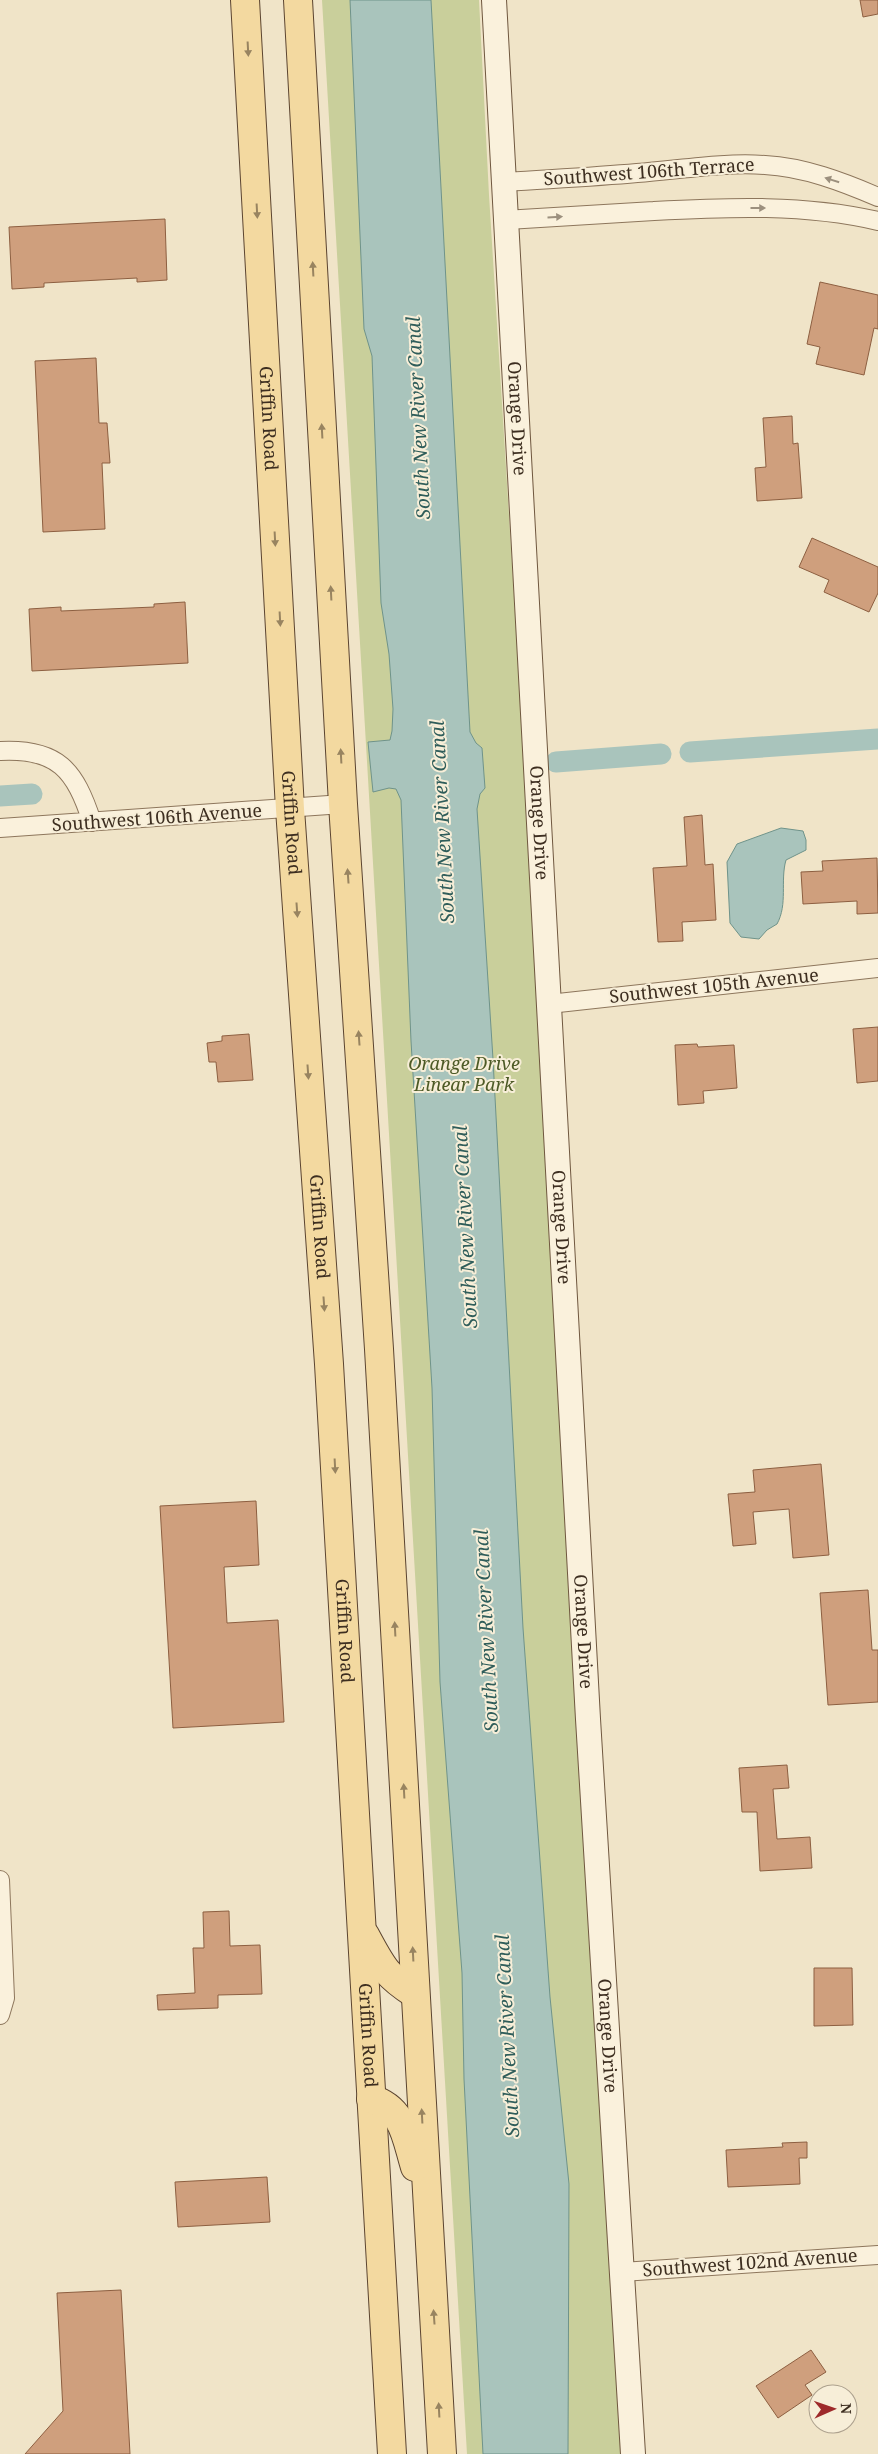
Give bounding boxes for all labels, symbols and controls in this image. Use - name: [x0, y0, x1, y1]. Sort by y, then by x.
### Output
- one-way arrow: [244, 41, 252, 57]
- street label: Southwest 106th Terrace: [543, 152, 755, 190]
- one-way arrow: [825, 175, 840, 183]
- one-way arrow: [253, 203, 261, 219]
- one-way arrow: [750, 204, 766, 212]
- one-way arrow: [547, 212, 563, 220]
- one-way arrow: [309, 261, 317, 277]
- water label: South New River Canal: [400, 316, 436, 520]
- street label: Orange Drive: [503, 360, 533, 476]
- street label: Griffin Road: [254, 365, 284, 471]
- one-way arrow: [318, 423, 326, 439]
- one-way arrow: [272, 532, 280, 548]
- one-way arrow: [327, 585, 335, 601]
- one-way arrow: [276, 611, 284, 627]
- water label: South New River Canal: [424, 720, 460, 924]
- one-way arrow: [336, 747, 344, 763]
- street label: Orange Drive: [525, 765, 555, 881]
- street label: Griffin Road: [277, 770, 308, 876]
- street label: Southwest 106th Avenue: [51, 798, 263, 836]
- one-way arrow: [344, 868, 352, 884]
- one-way arrow: [294, 902, 302, 918]
- street label: Southwest 105th Avenue: [608, 962, 820, 1008]
- one-way arrow: [354, 1030, 362, 1046]
- park label: Orange Drive Linear Park: [408, 1051, 520, 1096]
- one-way arrow: [305, 1064, 313, 1080]
- water label: South New River Canal: [447, 1125, 483, 1329]
- street label: Orange Drive: [547, 1169, 577, 1285]
- street label: Griffin Road: [305, 1173, 336, 1280]
- one-way arrow: [321, 1296, 329, 1312]
- one-way arrow: [331, 1458, 339, 1474]
- water label: South New River Canal: [468, 1529, 504, 1733]
- street label: Orange Drive: [569, 1574, 599, 1689]
- street label: Griffin Road: [330, 1578, 360, 1684]
- one-way arrow: [391, 1621, 399, 1637]
- one-way arrow: [400, 1783, 408, 1799]
- water label: South New River Canal: [489, 1934, 525, 2138]
- one-way arrow: [409, 1945, 417, 1961]
- street label: Orange Drive: [593, 1978, 624, 2094]
- street label: Griffin Road: [354, 1982, 384, 2088]
- one-way arrow: [417, 2108, 425, 2124]
- street label: Southwest 102nd Avenue: [642, 2243, 858, 2281]
- one-way arrow: [429, 2308, 437, 2324]
- north arrow: [808, 2384, 858, 2434]
- one-way arrow: [435, 2401, 443, 2417]
- text: N: [837, 2403, 856, 2414]

